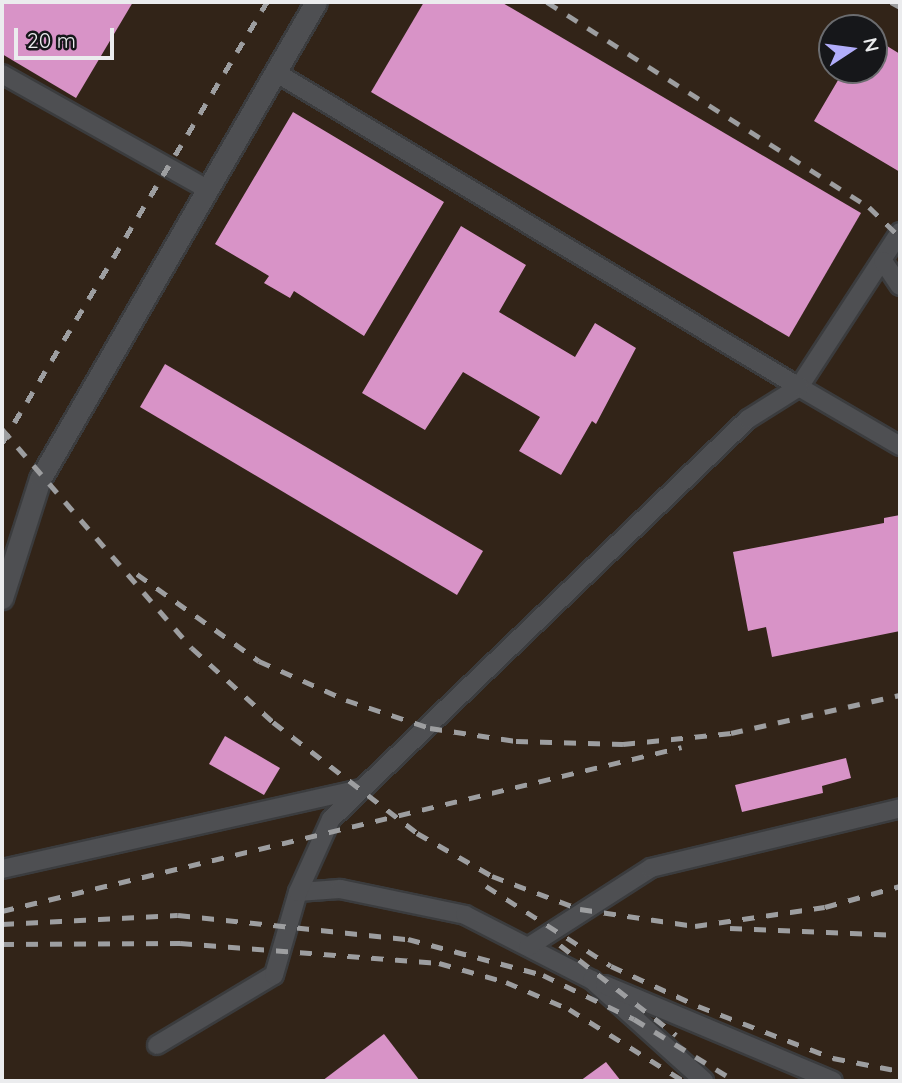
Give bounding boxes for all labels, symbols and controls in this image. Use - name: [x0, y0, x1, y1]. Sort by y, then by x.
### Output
- scale bar: [18, 14, 117, 58]
- north arrow: [818, 14, 888, 84]
- text: 20 m: [27, 27, 76, 53]
- text: N: [858, 35, 885, 54]

